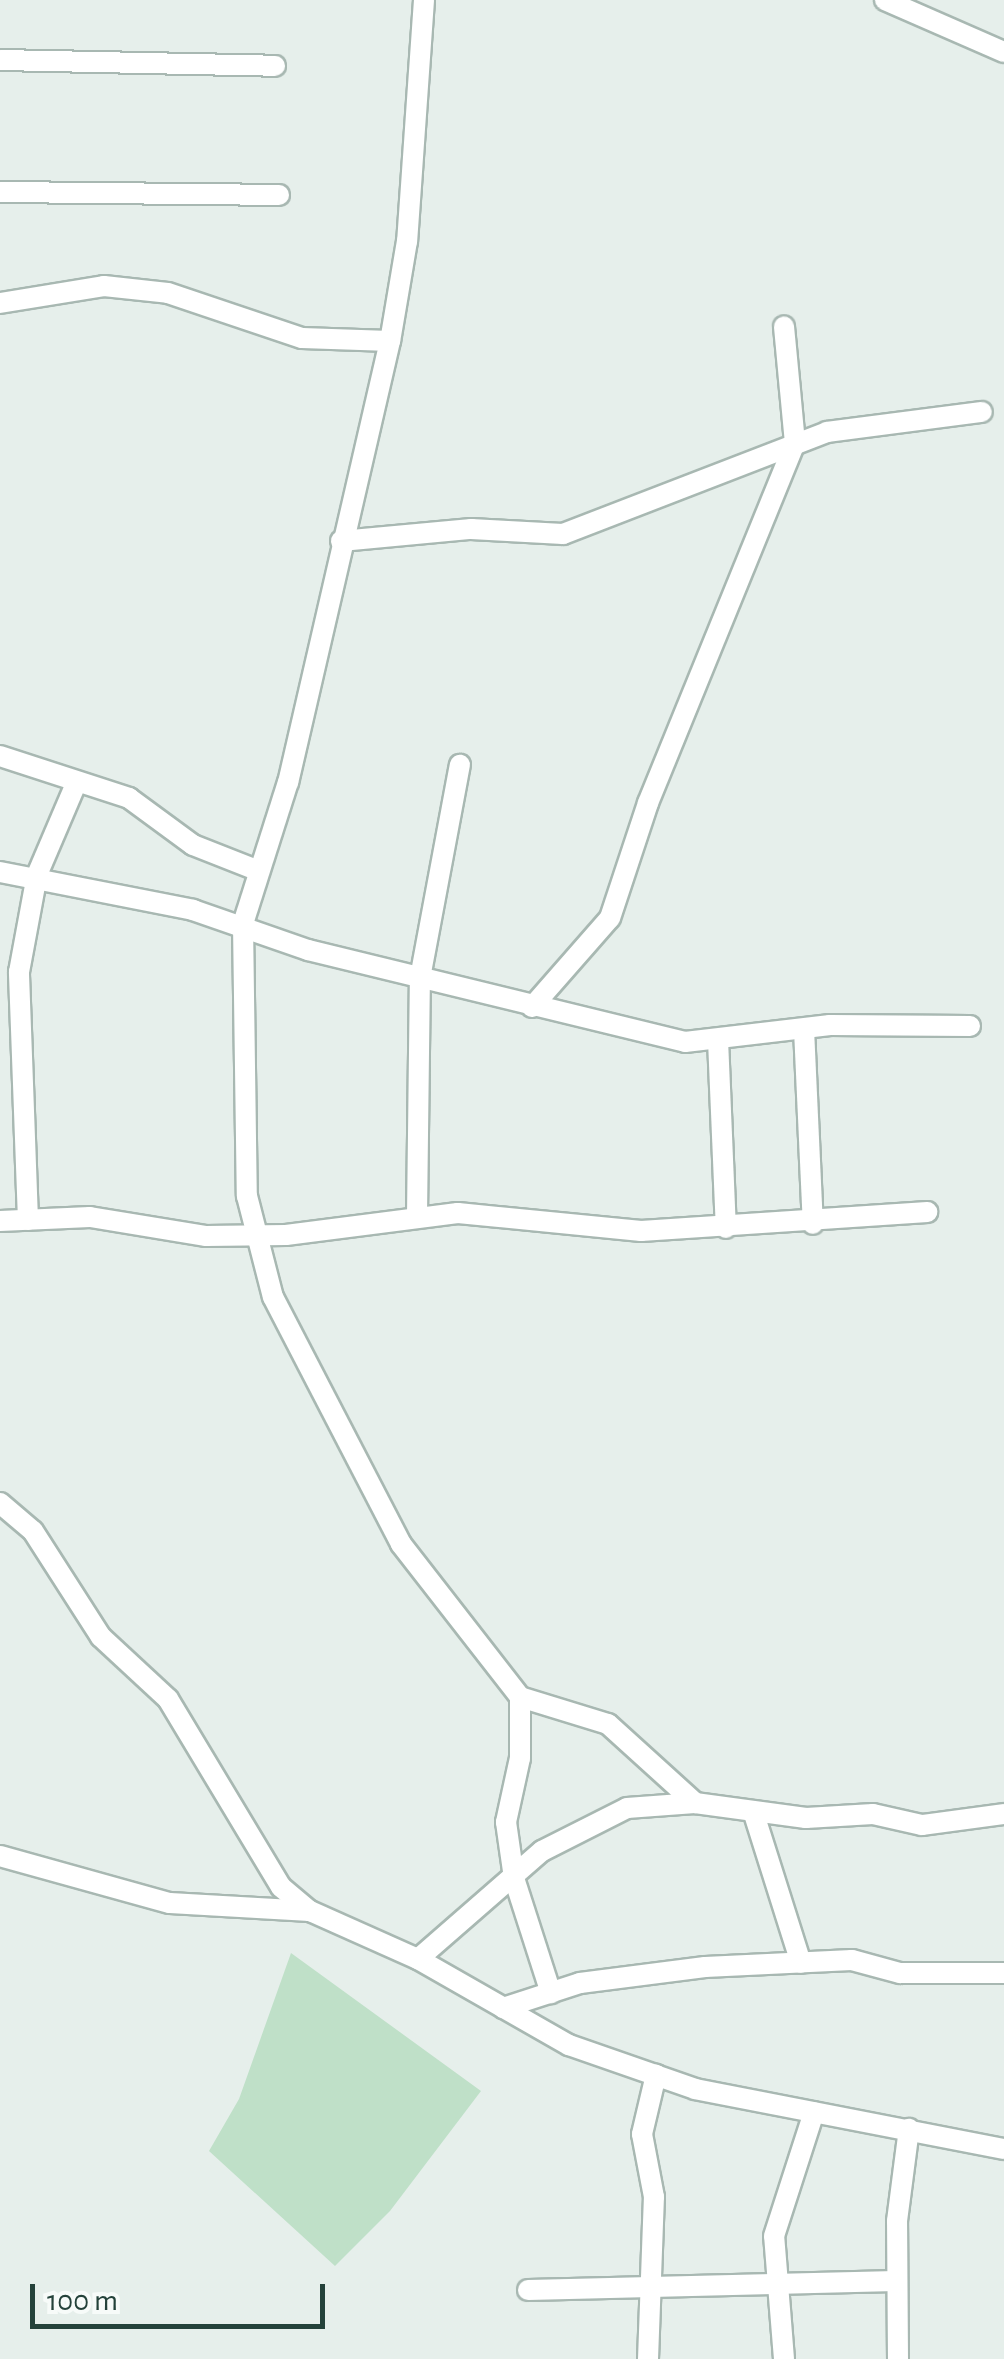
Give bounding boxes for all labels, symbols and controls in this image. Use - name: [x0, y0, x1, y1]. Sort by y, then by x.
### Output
- scale bar: [35, 2264, 330, 2326]
- text: 100 m: [47, 2286, 118, 2316]

